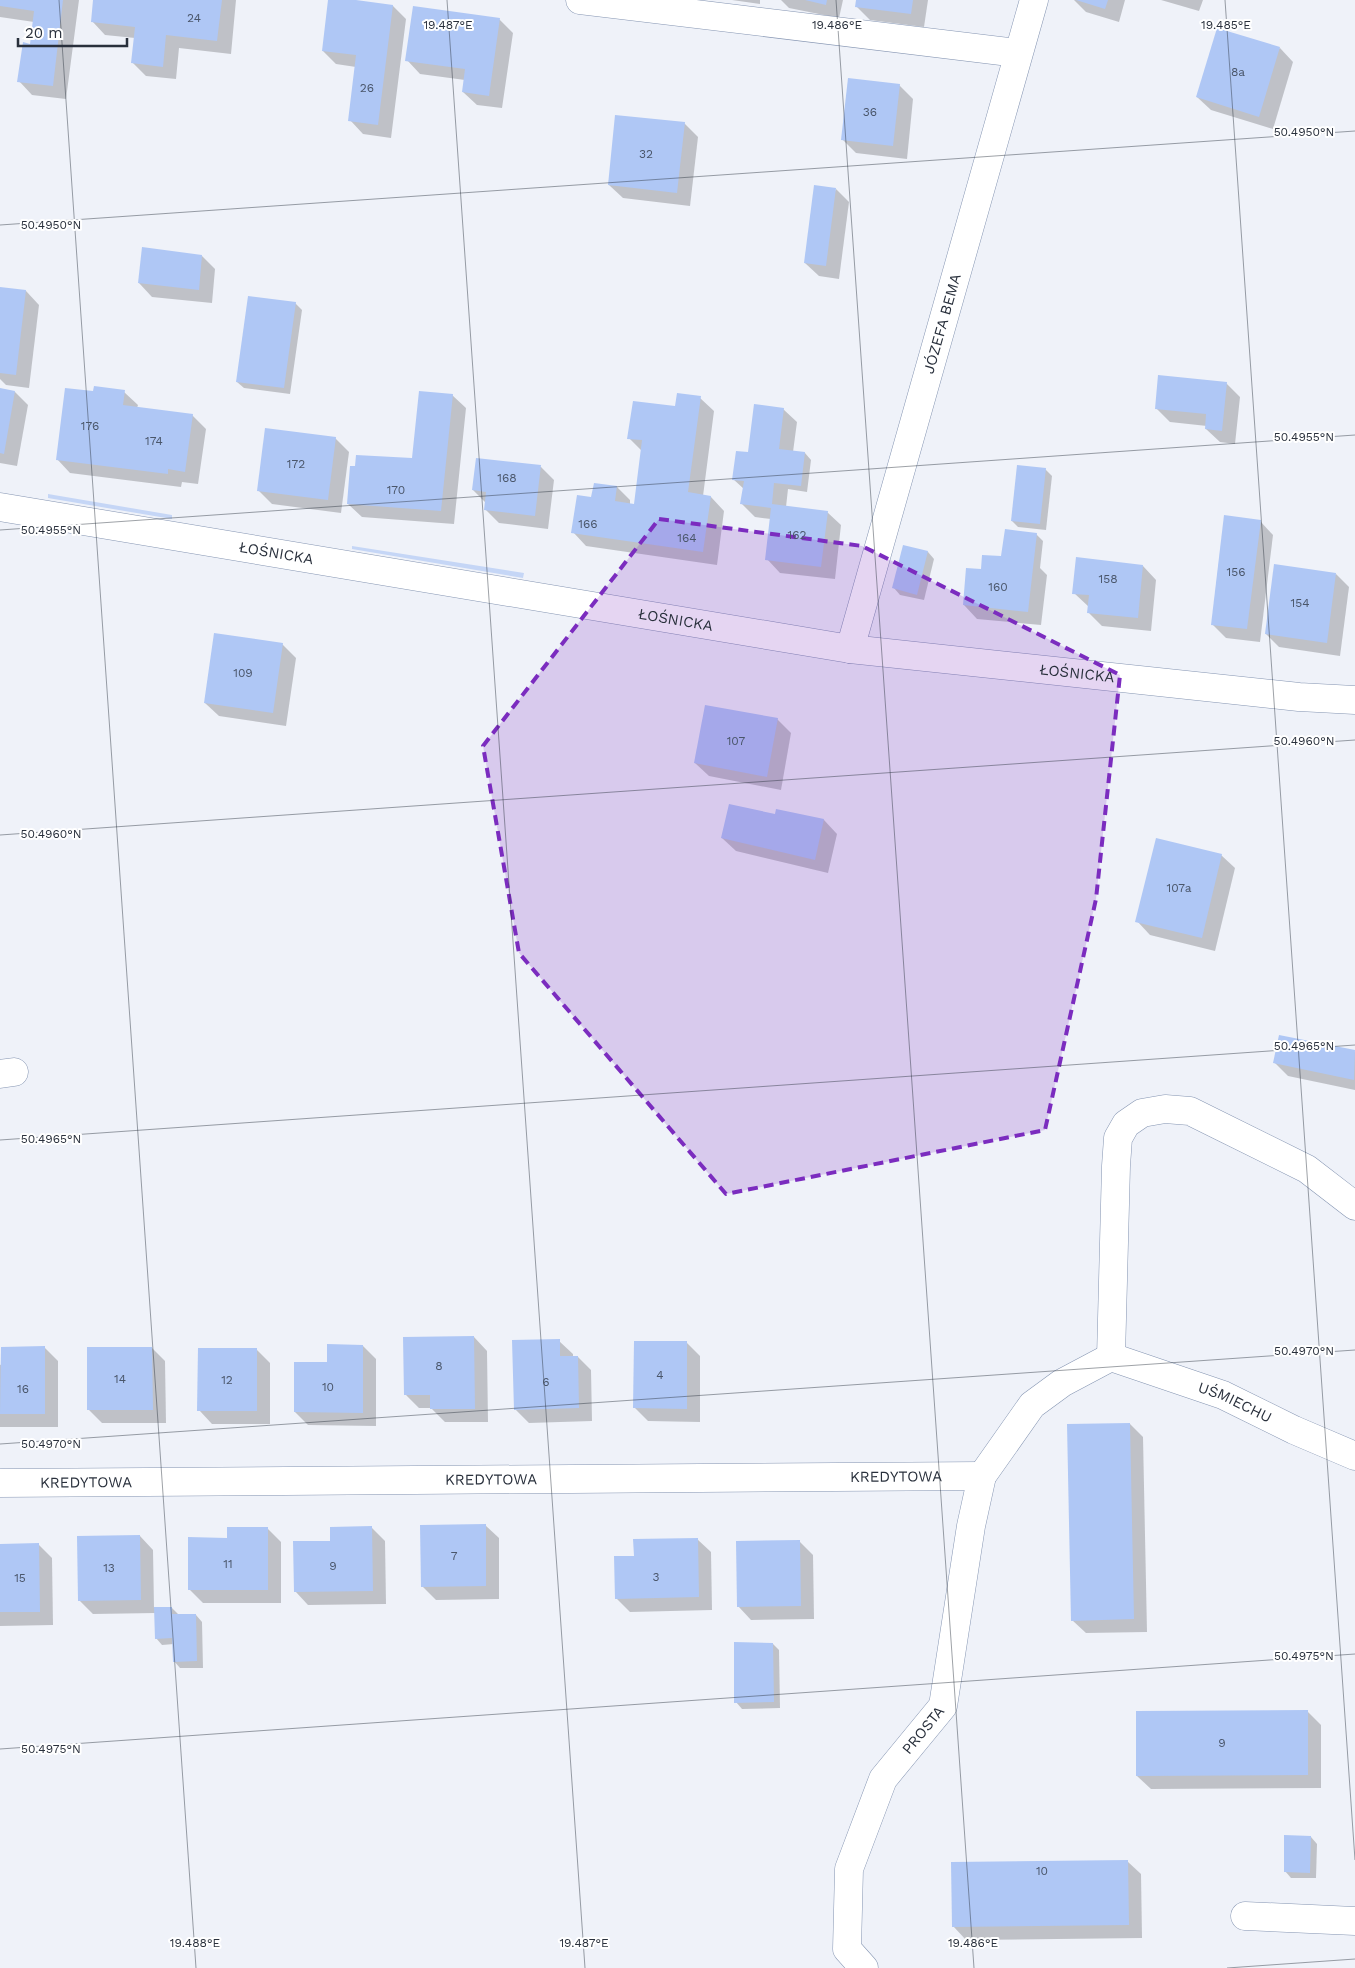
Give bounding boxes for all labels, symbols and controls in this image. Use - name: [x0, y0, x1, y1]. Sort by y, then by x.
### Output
- house number: 24: [187, 11, 201, 25]
- scale bar: [18, 15, 126, 47]
- text: 19.487°E: [423, 18, 473, 32]
- text: 19.486°E: [812, 18, 862, 32]
- text: 19.485°E: [1201, 18, 1251, 32]
- text: 20 m: [25, 24, 63, 42]
- house number: 8a: [1231, 65, 1245, 79]
- house number: 26: [360, 81, 374, 95]
- house number: 36: [863, 105, 877, 119]
- text: 50.4950°N: [1274, 125, 1334, 139]
- house number: 32: [639, 147, 653, 161]
- text: 50.4950°N: [21, 218, 81, 232]
- street label: JÓZEFA BEMA: [919, 272, 965, 376]
- house number: 176: [81, 419, 99, 433]
- text: 50.4955°N: [1274, 430, 1334, 444]
- house number: 174: [145, 434, 163, 448]
- house number: 172: [287, 457, 305, 471]
- house number: 168: [497, 471, 517, 485]
- house number: 170: [387, 483, 405, 497]
- house number: 166: [578, 517, 598, 531]
- text: 50.4955°N: [21, 523, 81, 537]
- house number: 162: [788, 528, 806, 542]
- house number: 164: [677, 531, 697, 545]
- street label: ŁOŚNICKA: [237, 538, 315, 568]
- house number: 156: [1227, 565, 1245, 579]
- house number: 158: [1098, 572, 1118, 586]
- house number: 160: [988, 580, 1008, 594]
- house number: 154: [1291, 596, 1310, 610]
- street label: ŁOŚNICKA: [637, 605, 714, 635]
- street label: ŁOŚNICKA: [1038, 660, 1115, 686]
- house number: 109: [233, 666, 253, 680]
- house number: 107: [727, 734, 746, 748]
- text: 50.4960°N: [1273, 734, 1335, 748]
- text: 50.4960°N: [20, 827, 82, 841]
- house number: 107a: [1166, 881, 1192, 895]
- text: 50.4965°N: [1274, 1039, 1334, 1053]
- text: 50.4965°N: [21, 1132, 81, 1146]
- text: 50.4970°N: [1274, 1344, 1334, 1358]
- house number: 8: [435, 1359, 443, 1373]
- house number: 4: [656, 1368, 664, 1382]
- house number: 14: [114, 1372, 126, 1386]
- house number: 12: [221, 1373, 233, 1387]
- house number: 6: [542, 1375, 550, 1389]
- street label: UŚMIECHU: [1196, 1378, 1275, 1427]
- house number: 10: [322, 1380, 334, 1394]
- house number: 16: [17, 1382, 29, 1396]
- text: 50.4970°N: [21, 1437, 81, 1451]
- street label: KREDYTOWA: [850, 1467, 942, 1486]
- street label: KREDYTOWA: [445, 1470, 537, 1489]
- street label: KREDYTOWA: [40, 1473, 132, 1492]
- house number: 7: [451, 1549, 458, 1563]
- house number: 11: [223, 1557, 233, 1571]
- house number: 9: [329, 1559, 337, 1573]
- house number: 13: [103, 1561, 115, 1575]
- house number: 3: [653, 1570, 660, 1584]
- house number: 15: [14, 1571, 26, 1585]
- text: 50.4975°N: [1274, 1649, 1334, 1663]
- street label: PROSTA: [898, 1702, 948, 1758]
- house number: 9: [1218, 1736, 1226, 1750]
- text: 50.4975°N: [21, 1742, 81, 1756]
- house number: 10: [1036, 1864, 1048, 1878]
- text: 19.488°E: [170, 1936, 220, 1950]
- text: 19.487°E: [559, 1936, 609, 1950]
- text: 19.486°E: [948, 1936, 998, 1950]

